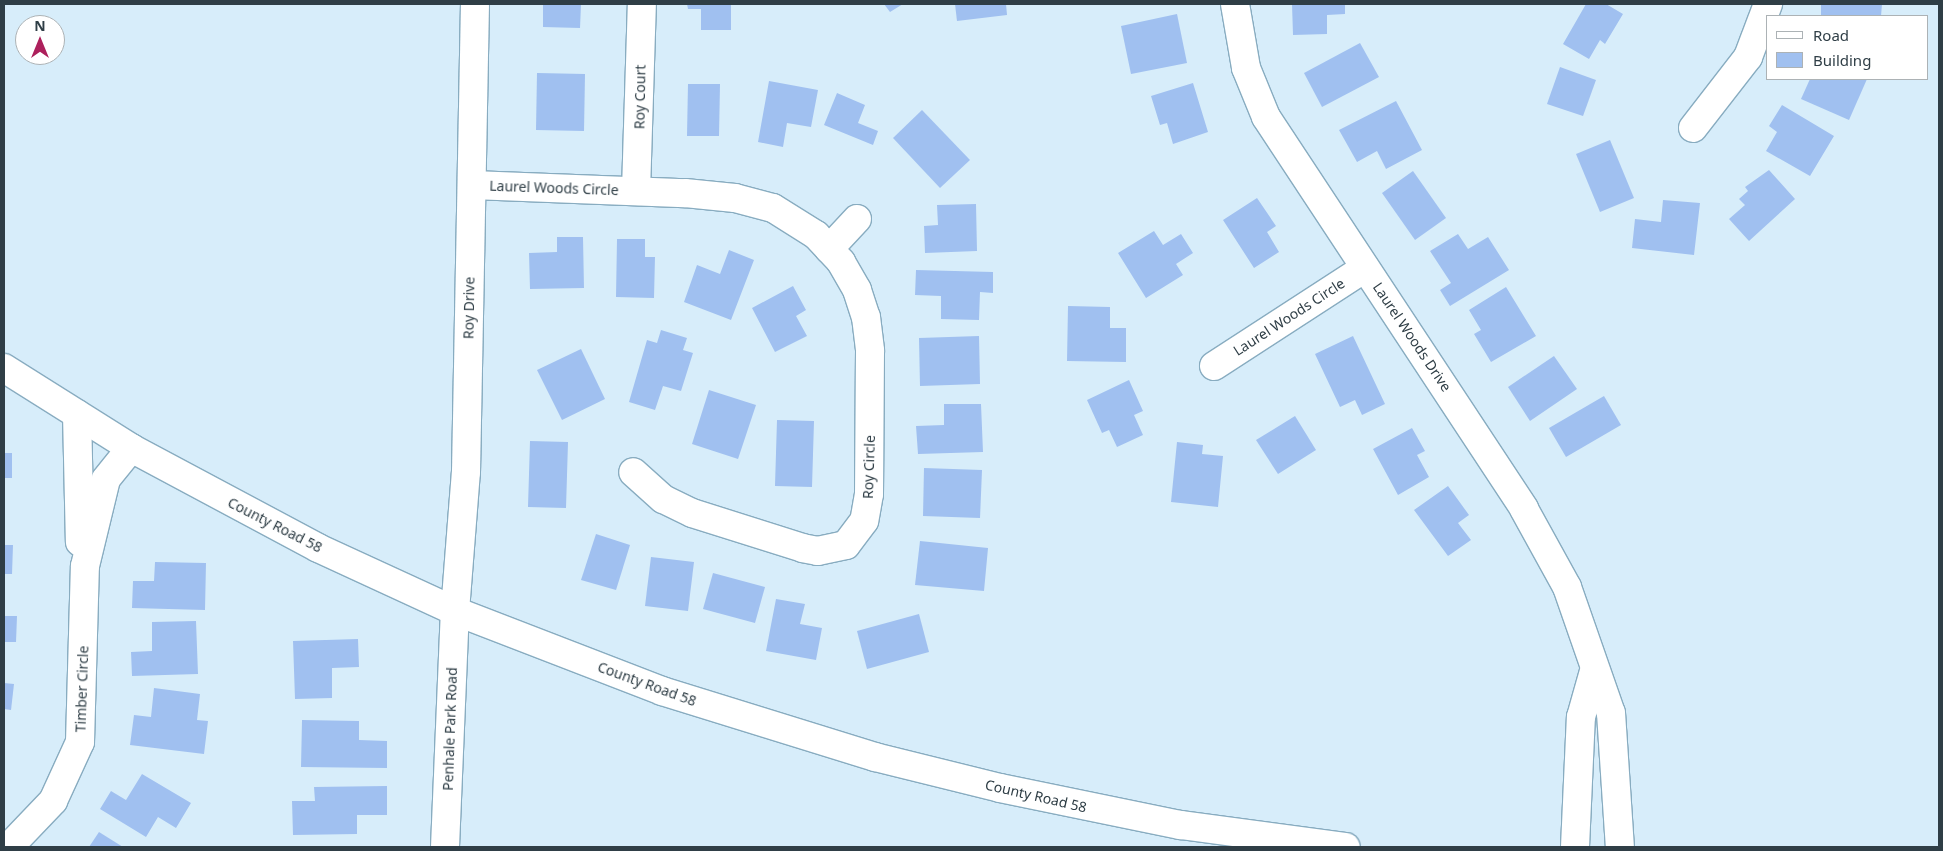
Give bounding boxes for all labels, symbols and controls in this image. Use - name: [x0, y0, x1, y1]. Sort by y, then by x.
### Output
- north arrow: [15, 15, 65, 65]
- legend: [1766, 15, 1928, 80]
- text: N: [34, 16, 46, 35]
- text: Road: [1813, 25, 1849, 45]
- text: Building: [1813, 50, 1871, 70]
- street label: Roy Court: [631, 65, 649, 129]
- street label: Laurel Woods Circle: [489, 177, 619, 199]
- street label: Laurel Woods Circle: [1230, 275, 1348, 359]
- street label: Roy Drive: [460, 277, 478, 339]
- street label: Laurel Woods Drive: [1369, 279, 1455, 395]
- street label: Roy Circle: [859, 435, 879, 499]
- street label: County Road 58: [225, 494, 325, 556]
- street label: Timber Circle: [72, 645, 92, 733]
- street label: County Road 58: [595, 658, 699, 710]
- street label: Penhale Park Road: [439, 667, 461, 791]
- street label: County Road 58: [984, 776, 1088, 816]

